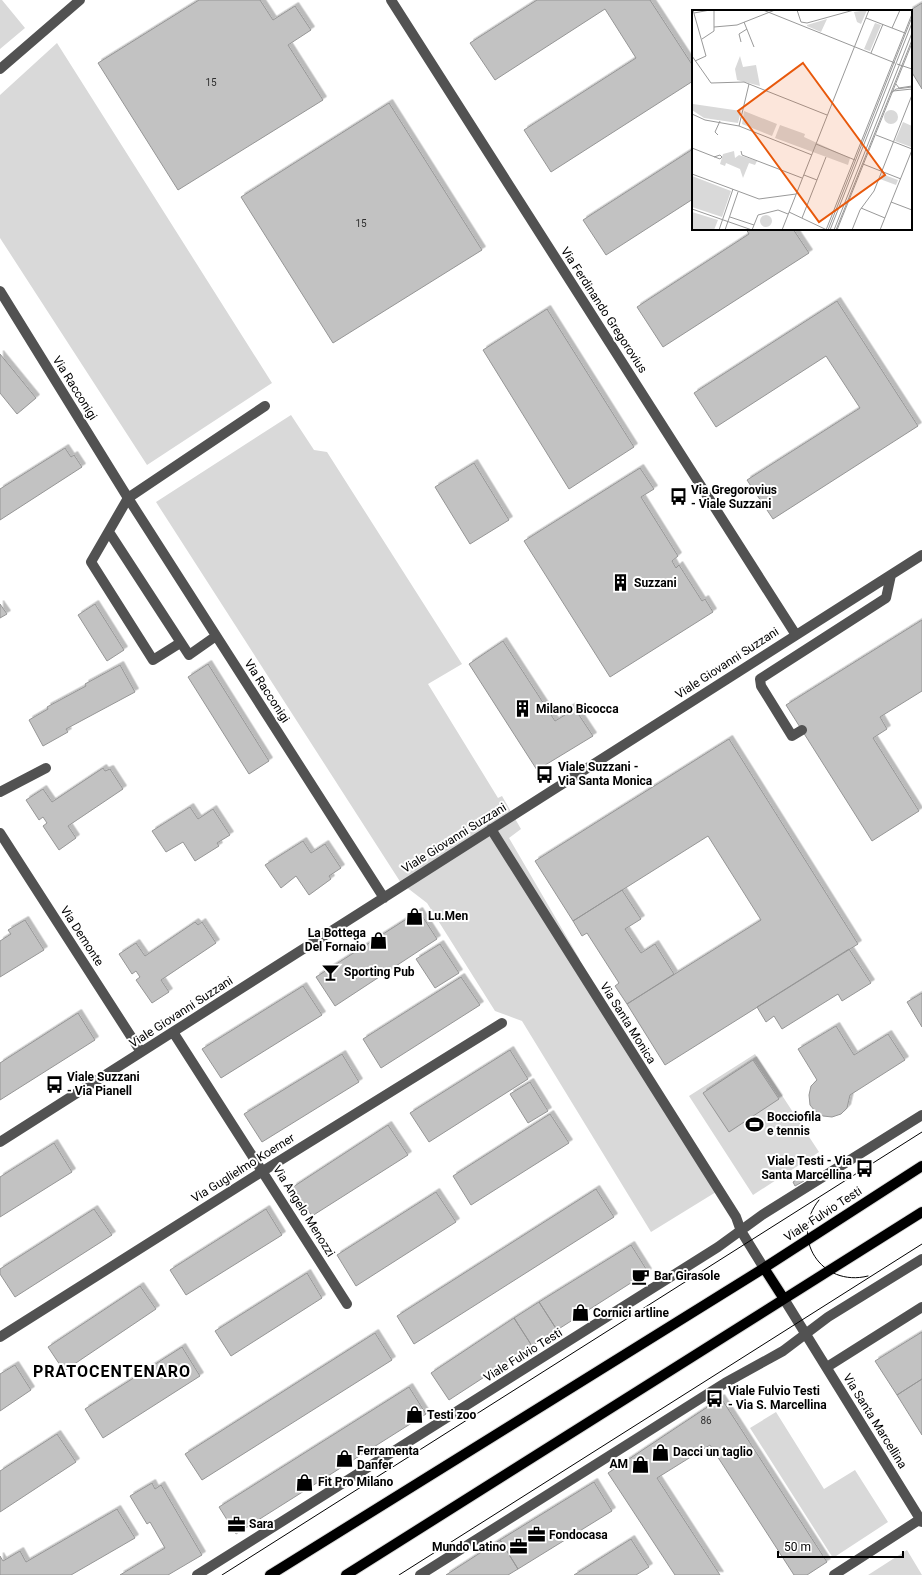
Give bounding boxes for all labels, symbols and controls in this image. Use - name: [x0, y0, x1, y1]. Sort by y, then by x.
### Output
- inset map: [692, 10, 912, 230]
- house number: 15: [205, 77, 217, 88]
- house number: 15: [355, 218, 367, 229]
- street label: Via Ferdinando Gregorovius: [558, 244, 650, 376]
- street label: Via Racconigi: [50, 354, 100, 423]
- place label: Via Gregorovius - Viale Suzzani: [691, 483, 777, 511]
- bus stop icon: Via Gregorovius - Viale Suzzani: [668, 487, 688, 507]
- building icon: Suzzani: [611, 573, 631, 593]
- place label: Suzzani: [634, 576, 677, 590]
- street label: Viale Giovanni Suzzani: [673, 624, 781, 702]
- street label: Via Racconigi: [241, 657, 293, 725]
- building icon: Milano Bicocca: [513, 699, 533, 719]
- place label: Milano Bicocca: [536, 702, 619, 716]
- place label: Viale Suzzani - Via Santa Monica: [558, 760, 653, 788]
- bus stop icon: Viale Suzzani - Via Santa Monica: [535, 764, 555, 784]
- street label: Viale Giovanni Suzzani: [399, 800, 509, 876]
- street label: Via Demonte: [57, 903, 107, 969]
- shop icon: Lu.Men: [405, 906, 425, 926]
- place label: Lu.Men: [428, 909, 469, 923]
- place label: La Bottega Del Fornaio: [305, 926, 367, 954]
- shop icon: La Bottega Del Fornaio: [369, 930, 389, 950]
- bar icon: Sporting Pub: [321, 962, 341, 982]
- place label: Sporting Pub: [344, 965, 415, 979]
- street label: Viale Giovanni Suzzani: [127, 973, 235, 1051]
- street label: Via Santa Monica: [597, 980, 659, 1066]
- place label: Viale Suzzani - Via Pianell: [67, 1070, 140, 1098]
- bus stop icon: Viale Suzzani - Via Pianell: [44, 1074, 64, 1094]
- place label: Bocciofila e tennis: [767, 1110, 821, 1138]
- sports icon: Bocciofila e tennis: [744, 1114, 764, 1134]
- street label: Via Guglielmo Koerner: [189, 1131, 297, 1205]
- place label: Viale Testi - Via Santa Marcellina: [761, 1154, 853, 1182]
- bus stop icon: Viale Testi - Via Santa Marcellina: [855, 1158, 875, 1178]
- street label: Via Angelo Menozzi: [270, 1163, 338, 1259]
- street label: Viale Fulvio Testi: [782, 1184, 864, 1244]
- cafe icon: Bar Girasole: [631, 1266, 651, 1286]
- place label: Bar Girasole: [654, 1269, 721, 1283]
- shop icon: Cornici artline: [570, 1303, 590, 1323]
- place label: Cornici artline: [593, 1306, 670, 1320]
- street label: Viale Fulvio Testi: [481, 1325, 565, 1385]
- district label: PRATOCENTENARO: [33, 1362, 191, 1381]
- street label: Via Santa Marcellina: [840, 1371, 910, 1471]
- place label: Viale Fulvio Testi - Via S. Marcellina: [728, 1384, 827, 1412]
- bus stop icon: Viale Fulvio Testi - Via S. Marcellina: [705, 1388, 725, 1408]
- shop icon: Testi zoo: [404, 1405, 424, 1425]
- place label: Testi zoo: [427, 1408, 477, 1422]
- house number: 86: [700, 1415, 712, 1426]
- shop icon: Dacci un taglio: [650, 1442, 670, 1462]
- place label: Ferramenta Danfer: [357, 1444, 420, 1472]
- place label: Dacci un taglio: [673, 1445, 753, 1459]
- shop icon: Ferramenta Danfer: [334, 1448, 354, 1468]
- shop icon: AM: [631, 1454, 651, 1474]
- place label: AM: [609, 1457, 628, 1471]
- shop icon: Fit Pro Milano: [295, 1472, 315, 1492]
- place label: Fit Pro Milano: [318, 1475, 394, 1489]
- office icon: Sara: [226, 1514, 246, 1534]
- place label: Sara: [249, 1517, 274, 1531]
- office icon: Fondocasa: [526, 1525, 546, 1545]
- place label: Fondocasa: [549, 1528, 608, 1542]
- scale bar: [778, 1533, 903, 1559]
- office icon: Mundo Latino: [509, 1537, 529, 1557]
- place label: Mundo Latino: [432, 1540, 506, 1554]
- text: 50 m: [784, 1540, 811, 1554]

